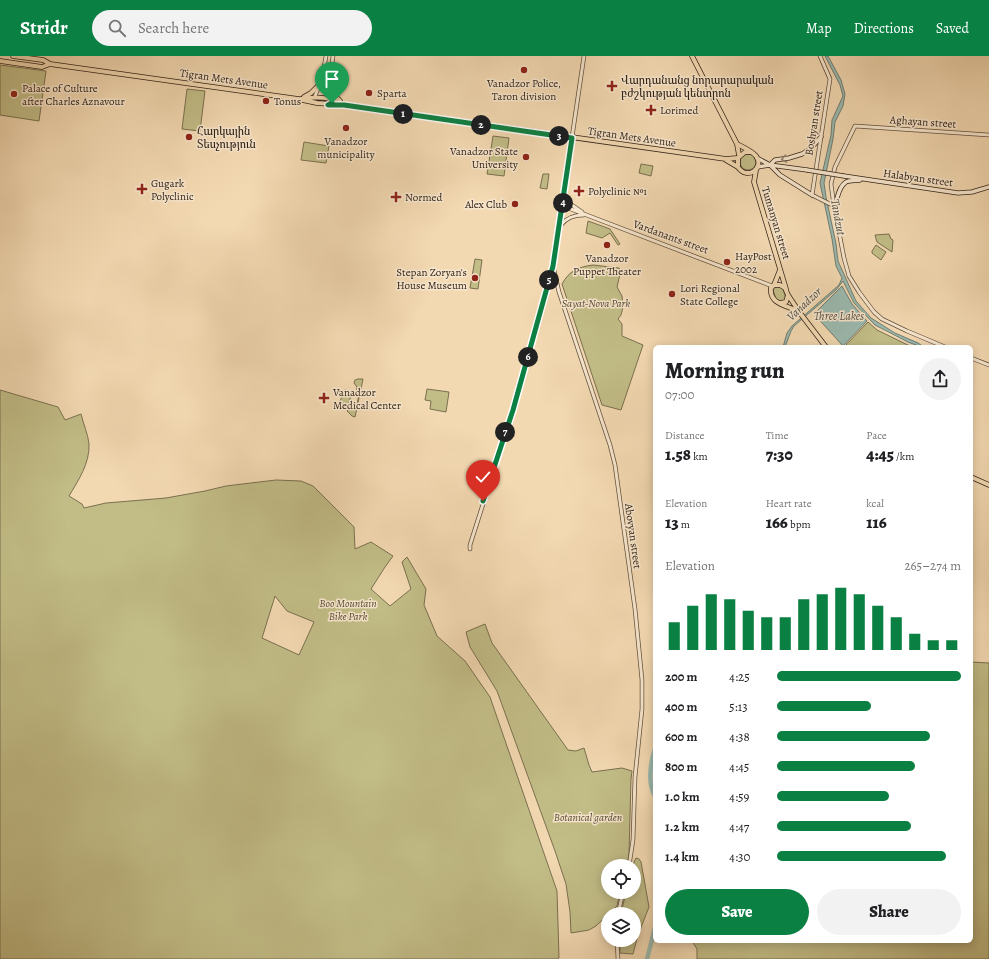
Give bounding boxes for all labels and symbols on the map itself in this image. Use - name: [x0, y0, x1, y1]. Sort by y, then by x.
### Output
- pin: [315, 62, 349, 103]
- street label: Tigran Mets Avenue: [179, 65, 269, 93]
- marker: Vanadzor Police, Taron division: [519, 65, 529, 75]
- place label: Վարդանանց նորարարական բժշկության կենտրոն: [621, 73, 774, 101]
- place label: Vanadzor Police, Taron division: [486, 76, 561, 104]
- marker: Վարդանանց նորարարական բժշկության կենտրոն: [606, 80, 618, 92]
- place label: Palace of Culture after Charles Aznavour: [22, 81, 125, 109]
- place label: Sparta: [377, 86, 408, 101]
- marker: Sparta: [364, 88, 374, 98]
- marker: Palace of Culture after Charles Aznavour: [9, 89, 19, 99]
- street label: Boshyan street: [801, 89, 827, 157]
- place label: Tonus: [274, 94, 301, 109]
- marker: Tonus: [261, 96, 271, 106]
- place label: Lorimed: [660, 103, 698, 118]
- pin: 1: [393, 104, 413, 124]
- marker: Lorimed: [645, 104, 657, 116]
- street label: Aghayan street: [888, 112, 957, 132]
- pin: 2: [471, 115, 491, 135]
- marker: Vanadzor municipality: [341, 123, 351, 133]
- street label: Tigran Mets Avenue: [587, 123, 677, 151]
- place label: Հարկային Տեսչություն: [197, 124, 256, 152]
- pin: 3: [549, 126, 569, 146]
- marker: Հարկային Տեսչություն: [184, 132, 194, 142]
- place label: Vanadzor municipality: [317, 134, 375, 162]
- place label: Vanadzor State University: [449, 144, 518, 172]
- marker: Vanadzor State University: [521, 152, 531, 162]
- one-way arrow: [781, 154, 787, 163]
- street label: Halabyan street: [882, 166, 954, 190]
- place label: Gugark Polyclinic: [151, 176, 194, 204]
- marker: Gugark Polyclinic: [136, 183, 148, 195]
- place label: Polyclinic №1: [588, 184, 647, 199]
- marker: Polyclinic №1: [573, 185, 585, 197]
- street label: Tumanyan street: [758, 185, 794, 262]
- place label: Normed: [405, 190, 442, 205]
- marker: Normed: [390, 191, 402, 203]
- pin: 4: [553, 193, 573, 213]
- place label: Alex Club: [464, 197, 507, 212]
- water label: Tandzut: [827, 198, 849, 237]
- marker: Alex Club: [510, 199, 520, 209]
- street label: Vardanants street: [630, 216, 711, 258]
- marker: Vanadzor Puppet Theater: [602, 240, 612, 250]
- place label: HayPost 2002: [735, 249, 772, 277]
- place label: Vanadzor Puppet Theater: [573, 251, 641, 279]
- marker: HayPost 2002: [722, 257, 732, 267]
- place label: Stepan Zoryan's House Museum: [396, 265, 467, 293]
- pin: 5: [539, 270, 559, 290]
- marker: Stepan Zoryan's House Museum: [470, 273, 480, 283]
- place label: Lori Regional State College: [680, 281, 740, 309]
- water label: Vanadzor: [783, 283, 826, 324]
- marker: Lori Regional State College: [667, 289, 677, 299]
- park label: Sayat-Nova Park: [562, 296, 630, 311]
- water label: Three Lakes: [814, 308, 864, 324]
- pin: 6: [518, 347, 538, 367]
- place label: Vanadzor Medical Center: [332, 385, 401, 413]
- marker: Vanadzor Medical Center: [318, 392, 330, 404]
- pin: 7: [495, 422, 515, 442]
- pin: [466, 460, 500, 501]
- street label: Abovyan street: [621, 501, 645, 570]
- park label: Boo Mountain Bike Park: [319, 596, 377, 624]
- park label: Botanical garden: [554, 810, 623, 825]

